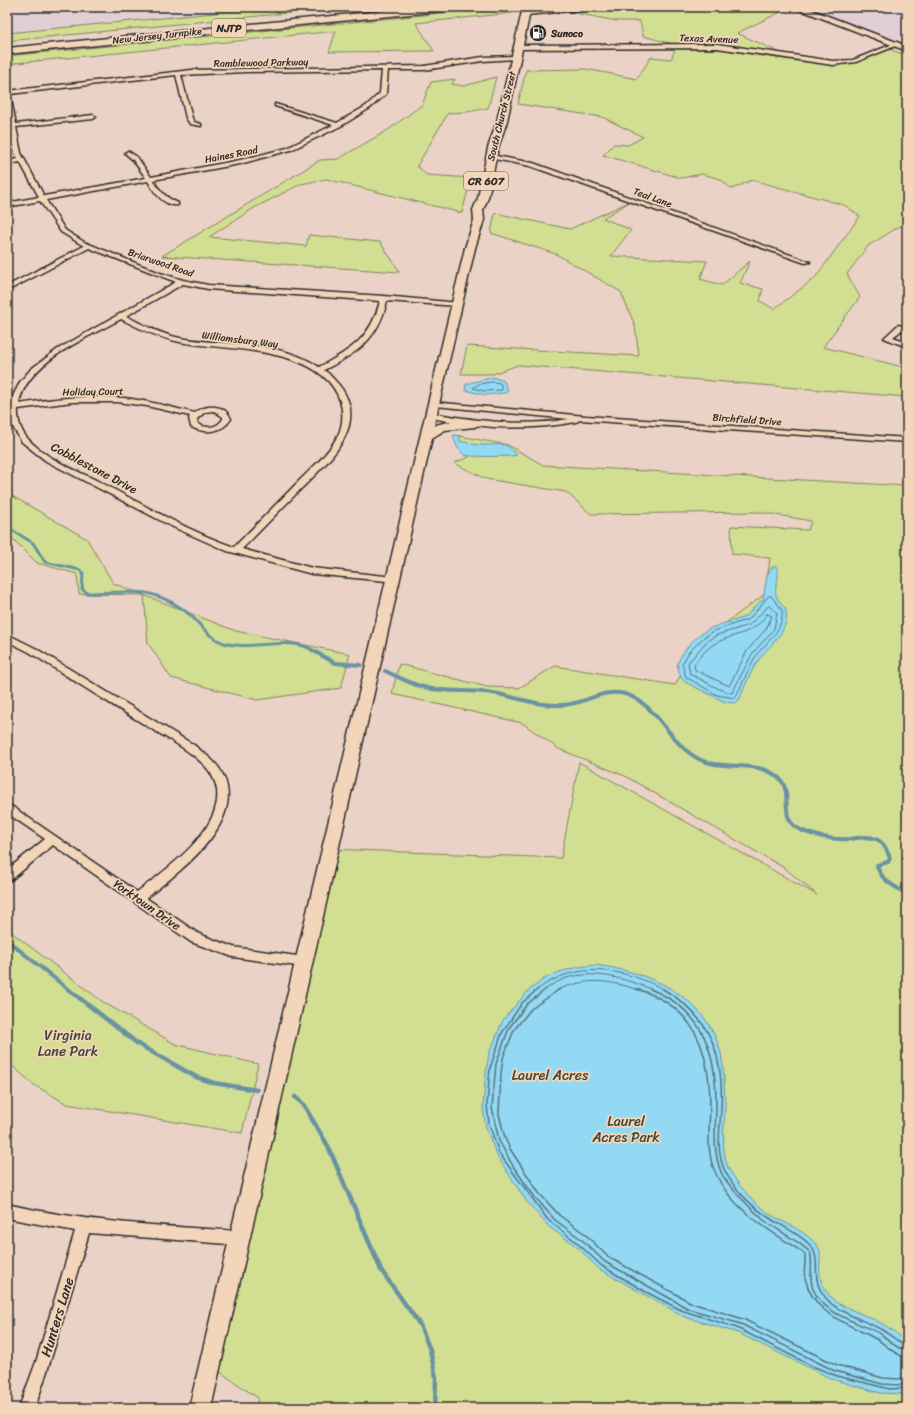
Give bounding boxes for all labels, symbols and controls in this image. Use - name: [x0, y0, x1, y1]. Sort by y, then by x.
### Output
- road number: NJTP: [212, 19, 246, 37]
- street label: New Jersey Turnpike: [111, 22, 203, 50]
- fuel station icon: Sunoco: [528, 23, 548, 43]
- place label: Sunoco: [550, 25, 583, 43]
- street label: Texas Avenue: [679, 29, 739, 49]
- street label: Ramblewood Parkway: [214, 53, 309, 73]
- street label: South Church Street: [482, 69, 522, 163]
- street label: Haines Road: [203, 141, 260, 169]
- road number: CR 607: [464, 172, 508, 190]
- street label: Teal Lane: [631, 183, 675, 213]
- street label: Briarwood Road: [125, 243, 197, 283]
- street label: Williamsburg Way: [201, 326, 280, 354]
- street label: Holiday Court: [62, 382, 124, 402]
- street label: Birchfield Drive: [712, 409, 782, 431]
- street label: Cobblestone Drive: [47, 436, 141, 500]
- street label: Yorktown Drive: [108, 873, 186, 937]
- park label: Virginia Lane Park: [38, 1023, 98, 1064]
- park label: Laurel Acres: [512, 1063, 589, 1088]
- park label: Laurel Acres Park: [591, 1109, 660, 1150]
- street label: Hunters Lane: [33, 1274, 81, 1360]

